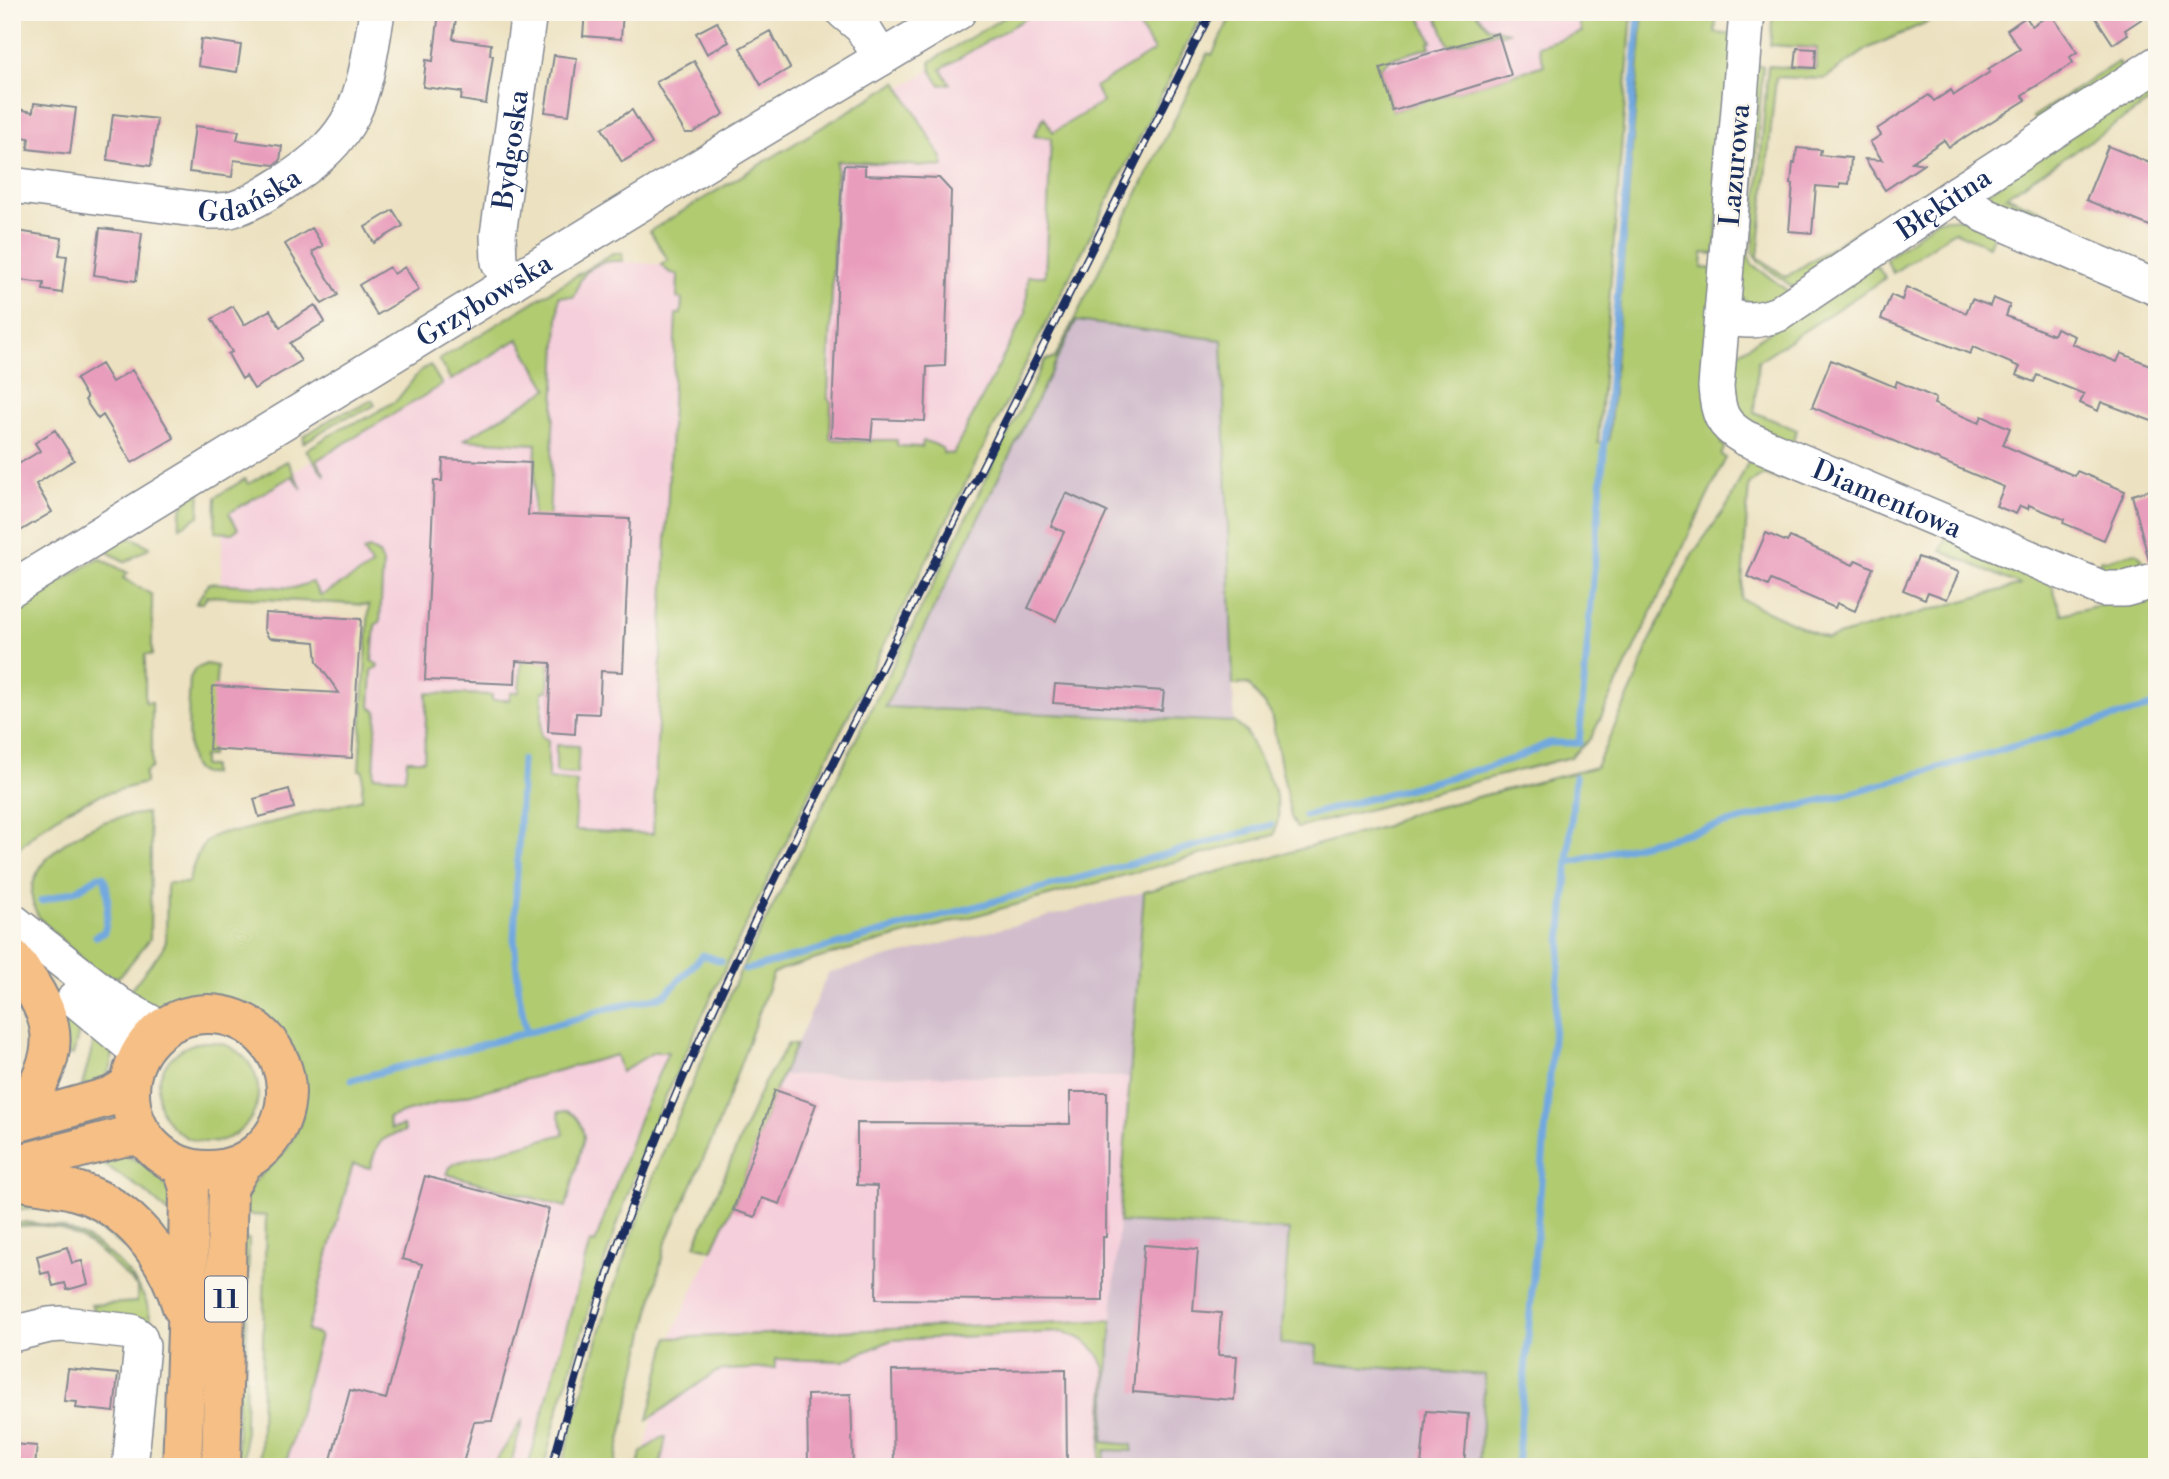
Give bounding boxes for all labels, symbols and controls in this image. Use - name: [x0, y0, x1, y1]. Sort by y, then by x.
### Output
- street label: Bydgoska: [486, 87, 537, 213]
- street label: Lazurowa: [1713, 102, 1758, 228]
- street label: Gdańska: [195, 160, 309, 231]
- street label: Błękitna: [1889, 160, 1999, 249]
- street label: Grzybowska: [410, 245, 559, 355]
- street label: Diamentowa: [1807, 452, 1968, 547]
- road number: 11: [205, 1276, 247, 1322]

